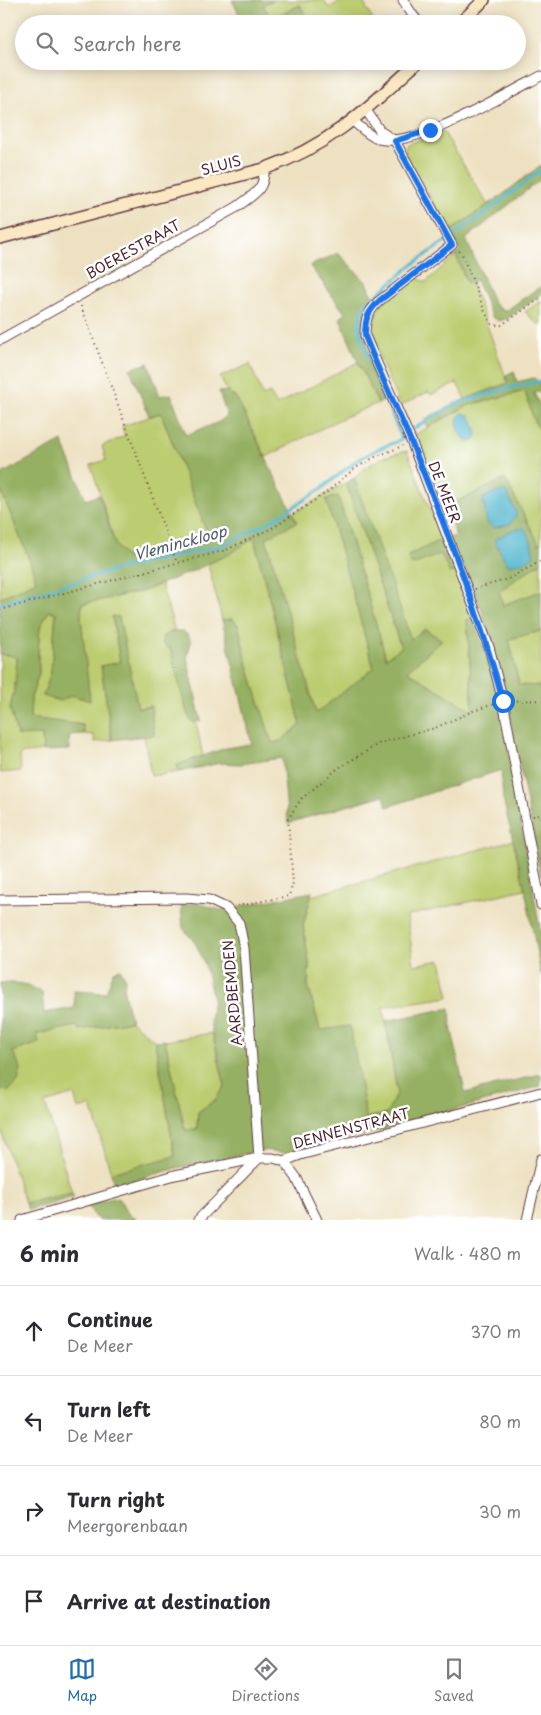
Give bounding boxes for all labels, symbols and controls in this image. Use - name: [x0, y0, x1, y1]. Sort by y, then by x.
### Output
- search box: [15, 15, 526, 70]
- icon: search: [33, 29, 61, 57]
- text: Search here: [73, 29, 182, 57]
- route end: [419, 119, 442, 142]
- street label: SLUIS: [199, 150, 243, 180]
- street label: BOERESTRAAT: [82, 214, 184, 284]
- street label: DE MEER: [424, 458, 466, 526]
- water label: Vleminckloop: [131, 518, 230, 565]
- route start: [492, 690, 515, 713]
- street label: AARDBEMDEN: [217, 939, 247, 1047]
- street label: DENNENSTRAAT: [291, 1102, 412, 1154]
- text: 6 min: [20, 1237, 79, 1269]
- text: Walk · 480 m: [414, 1241, 521, 1265]
- text: Continue: [67, 1305, 153, 1333]
- icon: ahead: [20, 1317, 48, 1345]
- text: 370 m: [471, 1319, 521, 1343]
- text: De Meer: [67, 1333, 133, 1357]
- text: Turn left: [67, 1395, 151, 1423]
- icon: left: [20, 1407, 48, 1435]
- text: 80 m: [479, 1409, 521, 1433]
- text: De Meer: [67, 1423, 133, 1447]
- text: Turn right: [67, 1485, 165, 1513]
- icon: right: [20, 1497, 48, 1525]
- text: 30 m: [479, 1499, 521, 1523]
- text: Meergorenbaan: [67, 1513, 188, 1537]
- icon: arrive: [20, 1587, 48, 1615]
- text: Arrive at destination: [67, 1587, 271, 1615]
- tab: Map: [67, 1655, 97, 1706]
- tab: Directions: [232, 1655, 300, 1706]
- tab: Saved: [434, 1655, 474, 1706]

